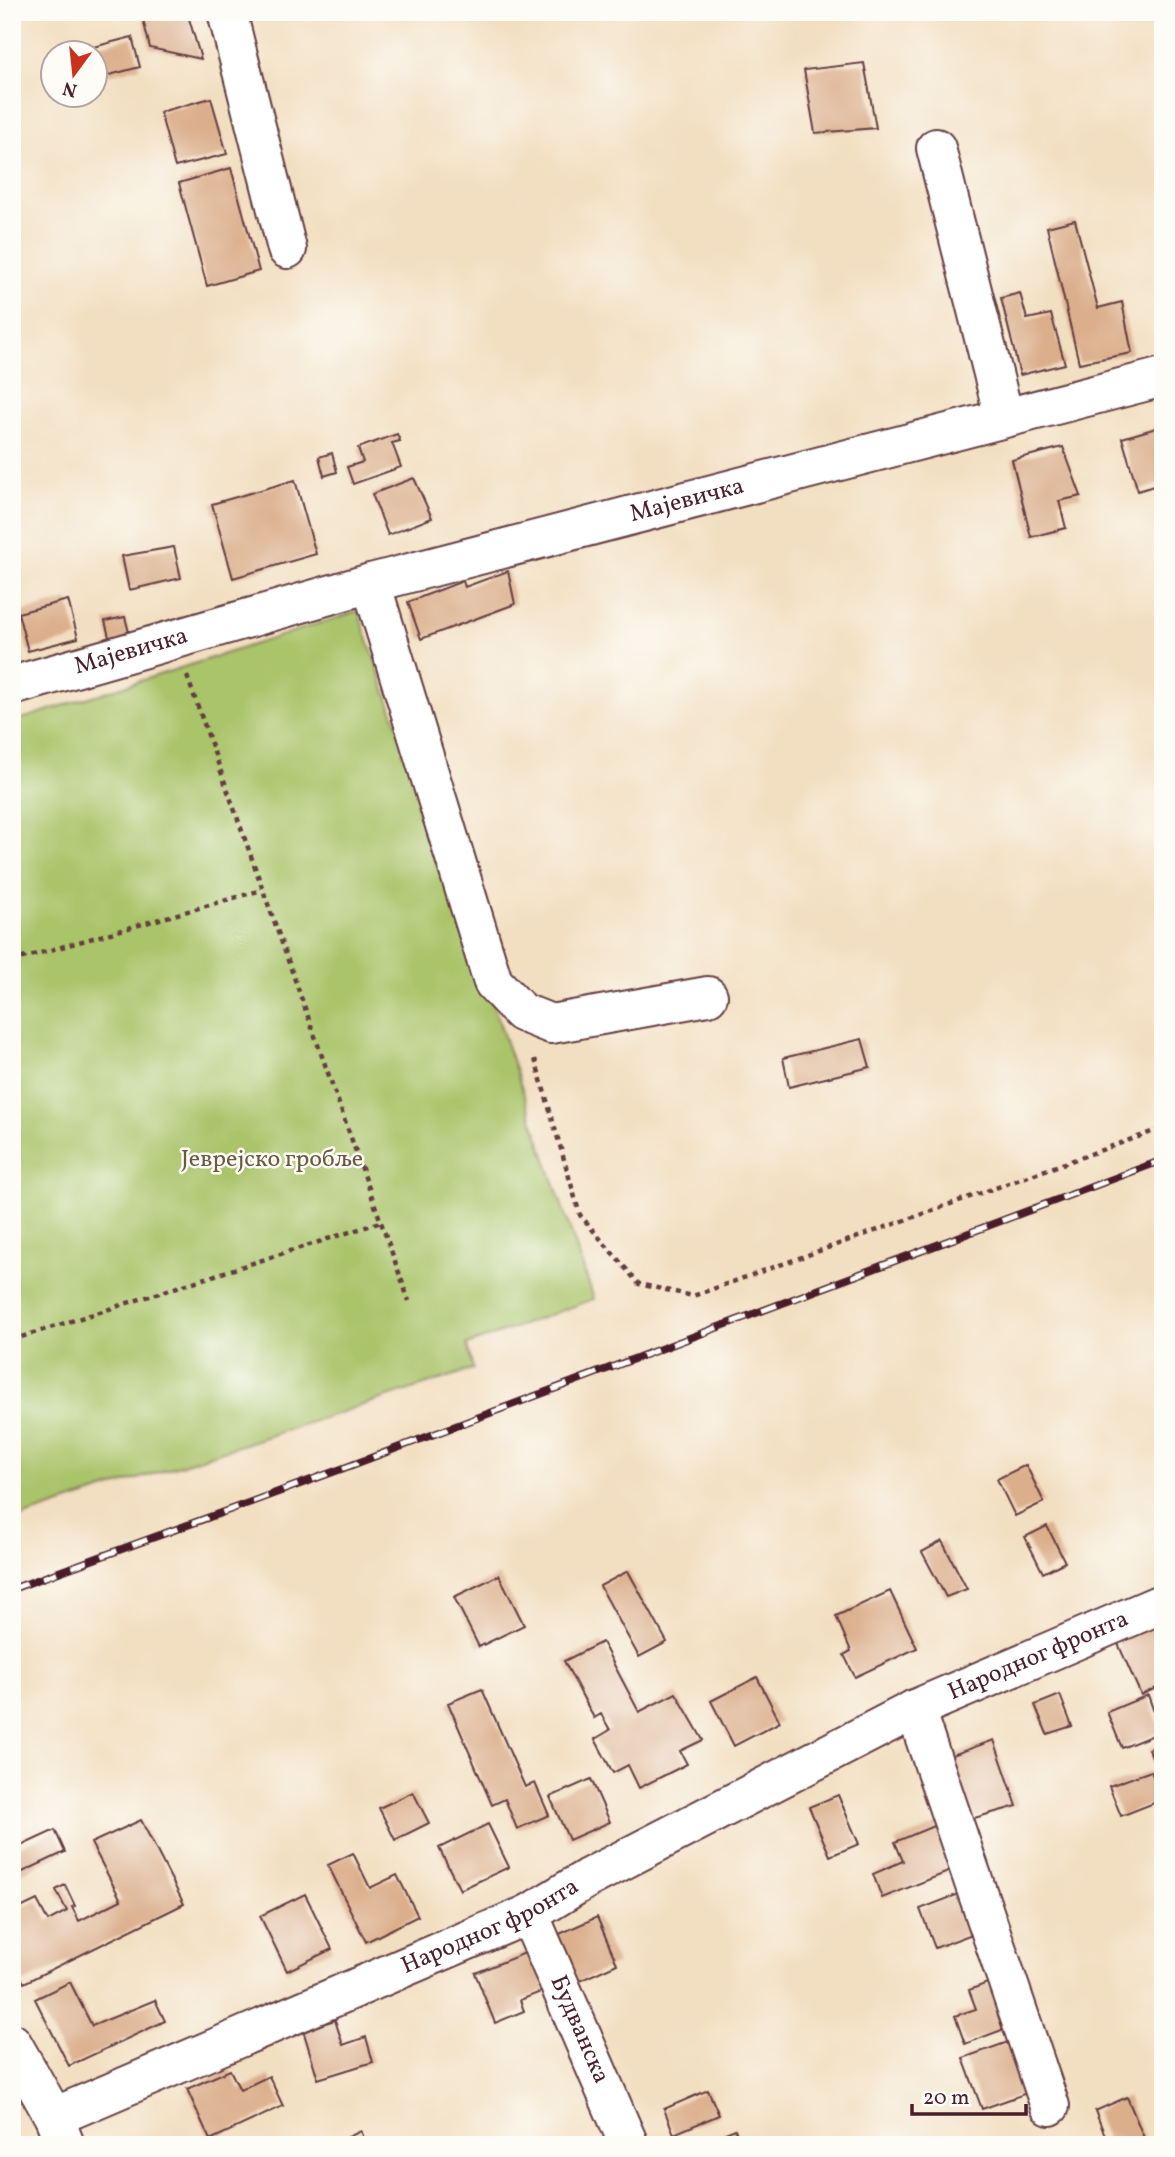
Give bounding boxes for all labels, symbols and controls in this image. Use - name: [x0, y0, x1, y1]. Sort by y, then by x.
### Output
- north arrow: [38, 38, 108, 108]
- text: N: [60, 74, 80, 103]
- street label: Мајевичка: [626, 470, 748, 532]
- street label: Мајевичка: [70, 619, 192, 684]
- park label: Јеврејско гробље: [181, 1143, 363, 1177]
- street label: Народног фронта: [943, 1603, 1134, 1710]
- street label: Народног фронта: [396, 1870, 586, 1984]
- street label: Будванска: [541, 1970, 617, 2089]
- scale bar: [912, 2073, 1026, 2117]
- text: 20 m: [923, 2084, 969, 2113]

